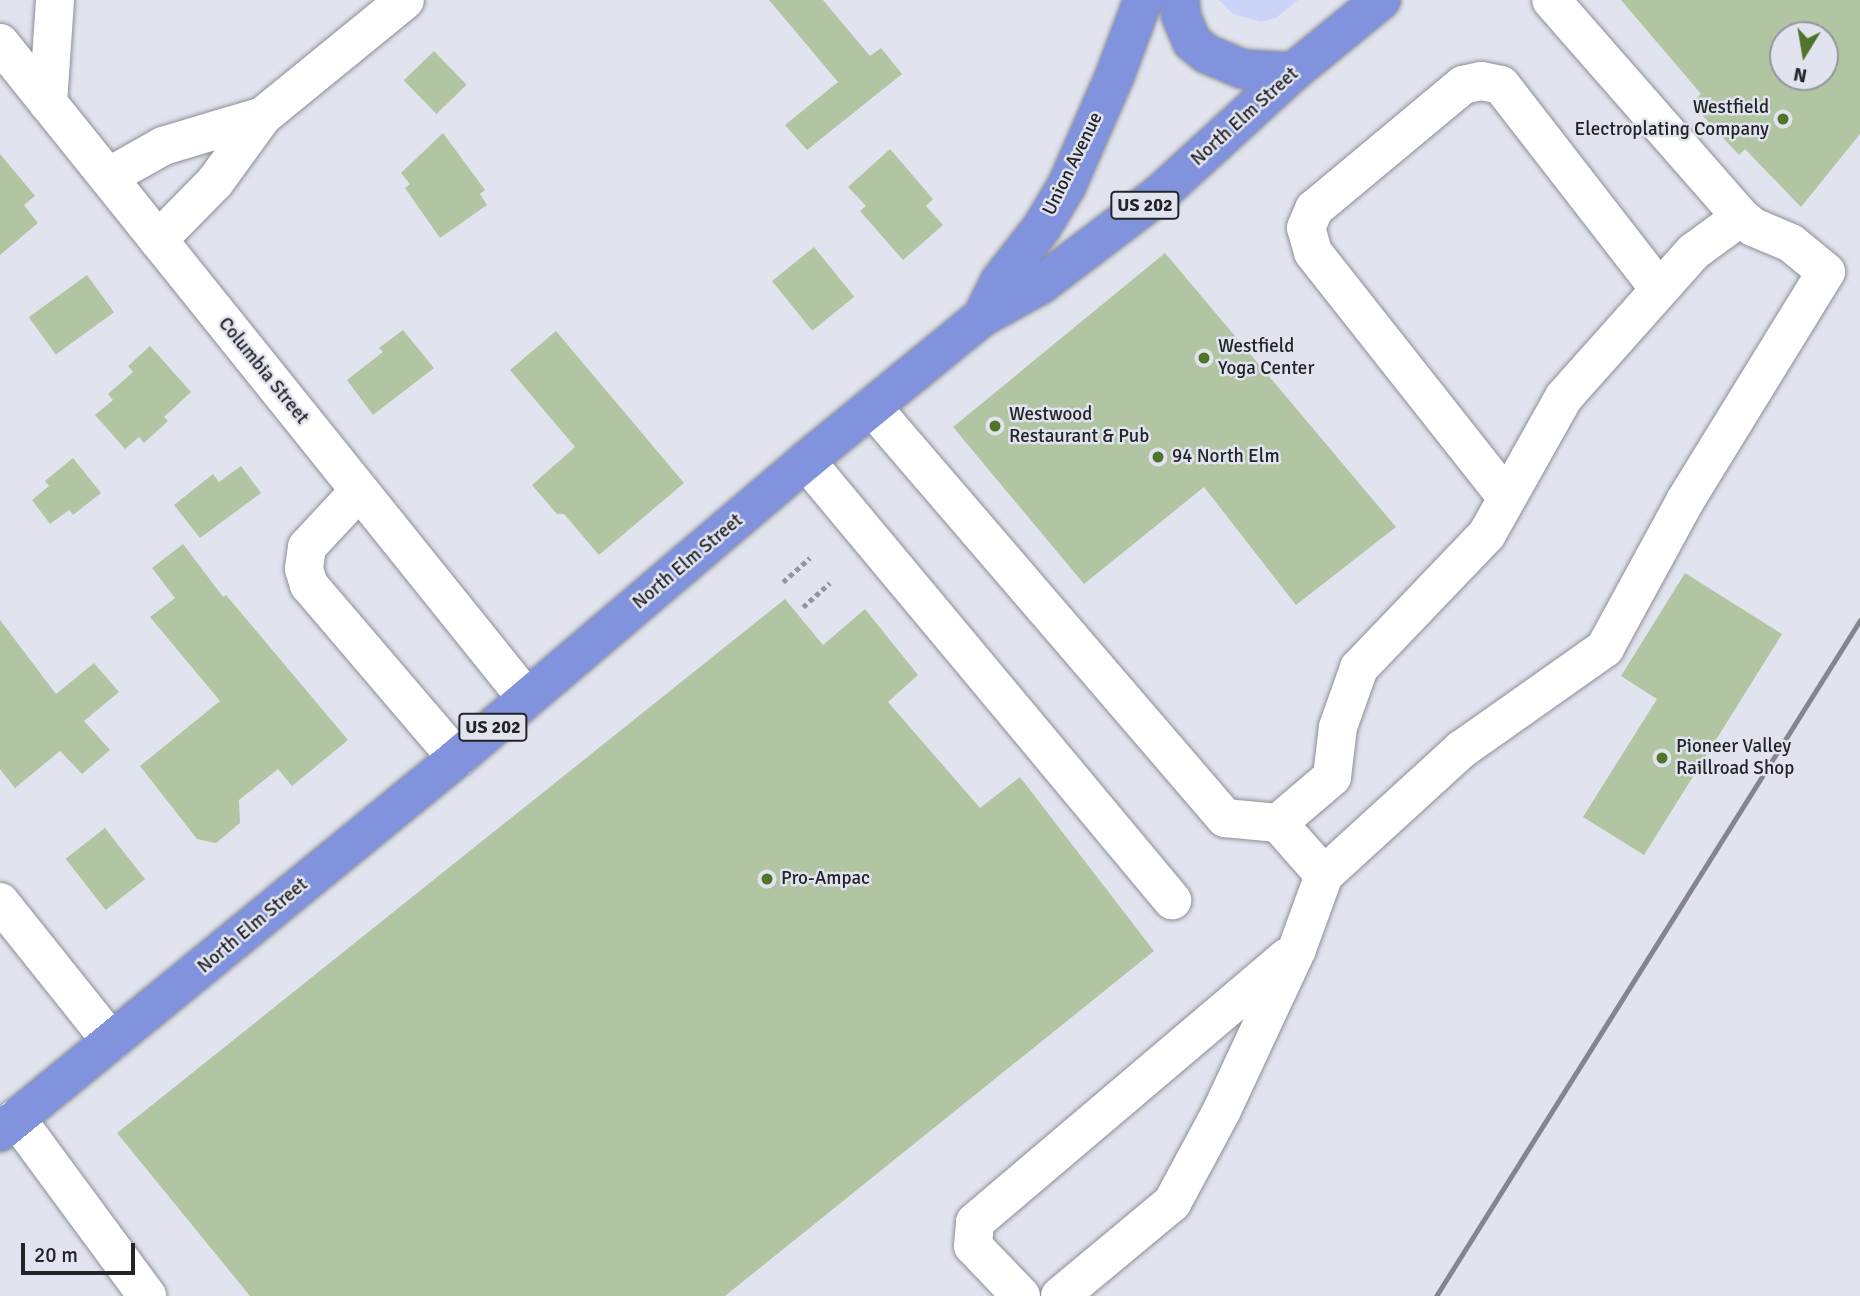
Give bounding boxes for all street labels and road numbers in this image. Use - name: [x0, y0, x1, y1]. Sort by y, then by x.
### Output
- street label: North Elm Street: [1187, 63, 1303, 171]
- street label: Union Avenue: [1038, 109, 1108, 219]
- road number: US 202: [1110, 190, 1180, 220]
- street label: Columbia Street: [213, 313, 313, 429]
- street label: North Elm Street: [628, 509, 748, 615]
- road number: US 202: [458, 712, 528, 742]
- street label: North Elm Street: [193, 873, 313, 979]

